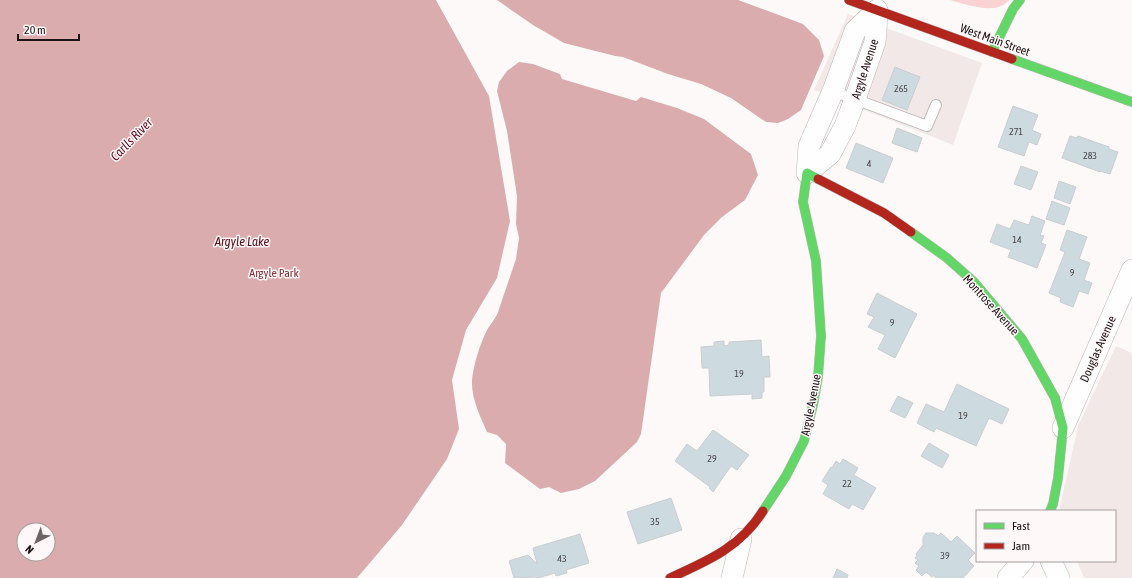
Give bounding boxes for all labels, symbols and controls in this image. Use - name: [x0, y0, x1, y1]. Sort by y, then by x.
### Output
- scale bar: [18, 16, 79, 42]
- street label: West Main Street: [958, 21, 1032, 59]
- text: 20 m: [24, 23, 46, 37]
- street label: Argyle Avenue: [849, 37, 881, 101]
- house number: 265: [894, 83, 908, 94]
- water label: Carlls River: [107, 114, 156, 164]
- house number: 271: [1009, 126, 1023, 137]
- house number: 283: [1083, 150, 1097, 161]
- house number: 4: [867, 158, 872, 169]
- water label: Argyle Lake: [214, 234, 269, 249]
- house number: 14: [1012, 234, 1022, 245]
- park label: Argyle Park: [249, 266, 299, 280]
- house number: 9: [1070, 267, 1075, 278]
- street label: Montrose Avenue: [960, 272, 1022, 338]
- street label: Douglas Avenue: [1077, 314, 1119, 384]
- house number: 9: [890, 317, 895, 328]
- house number: 19: [734, 368, 744, 379]
- street label: Argyle Avenue: [798, 373, 824, 437]
- house number: 19: [958, 410, 968, 421]
- house number: 29: [707, 453, 717, 464]
- house number: 22: [842, 478, 852, 489]
- legend: [976, 510, 1116, 562]
- house number: 35: [650, 516, 660, 527]
- text: Fast: [1012, 519, 1030, 533]
- north arrow: [16, 522, 56, 562]
- text: Jam: [1012, 539, 1030, 553]
- text: N: [23, 543, 36, 556]
- house number: 39: [940, 550, 950, 561]
- house number: 43: [557, 553, 567, 564]

